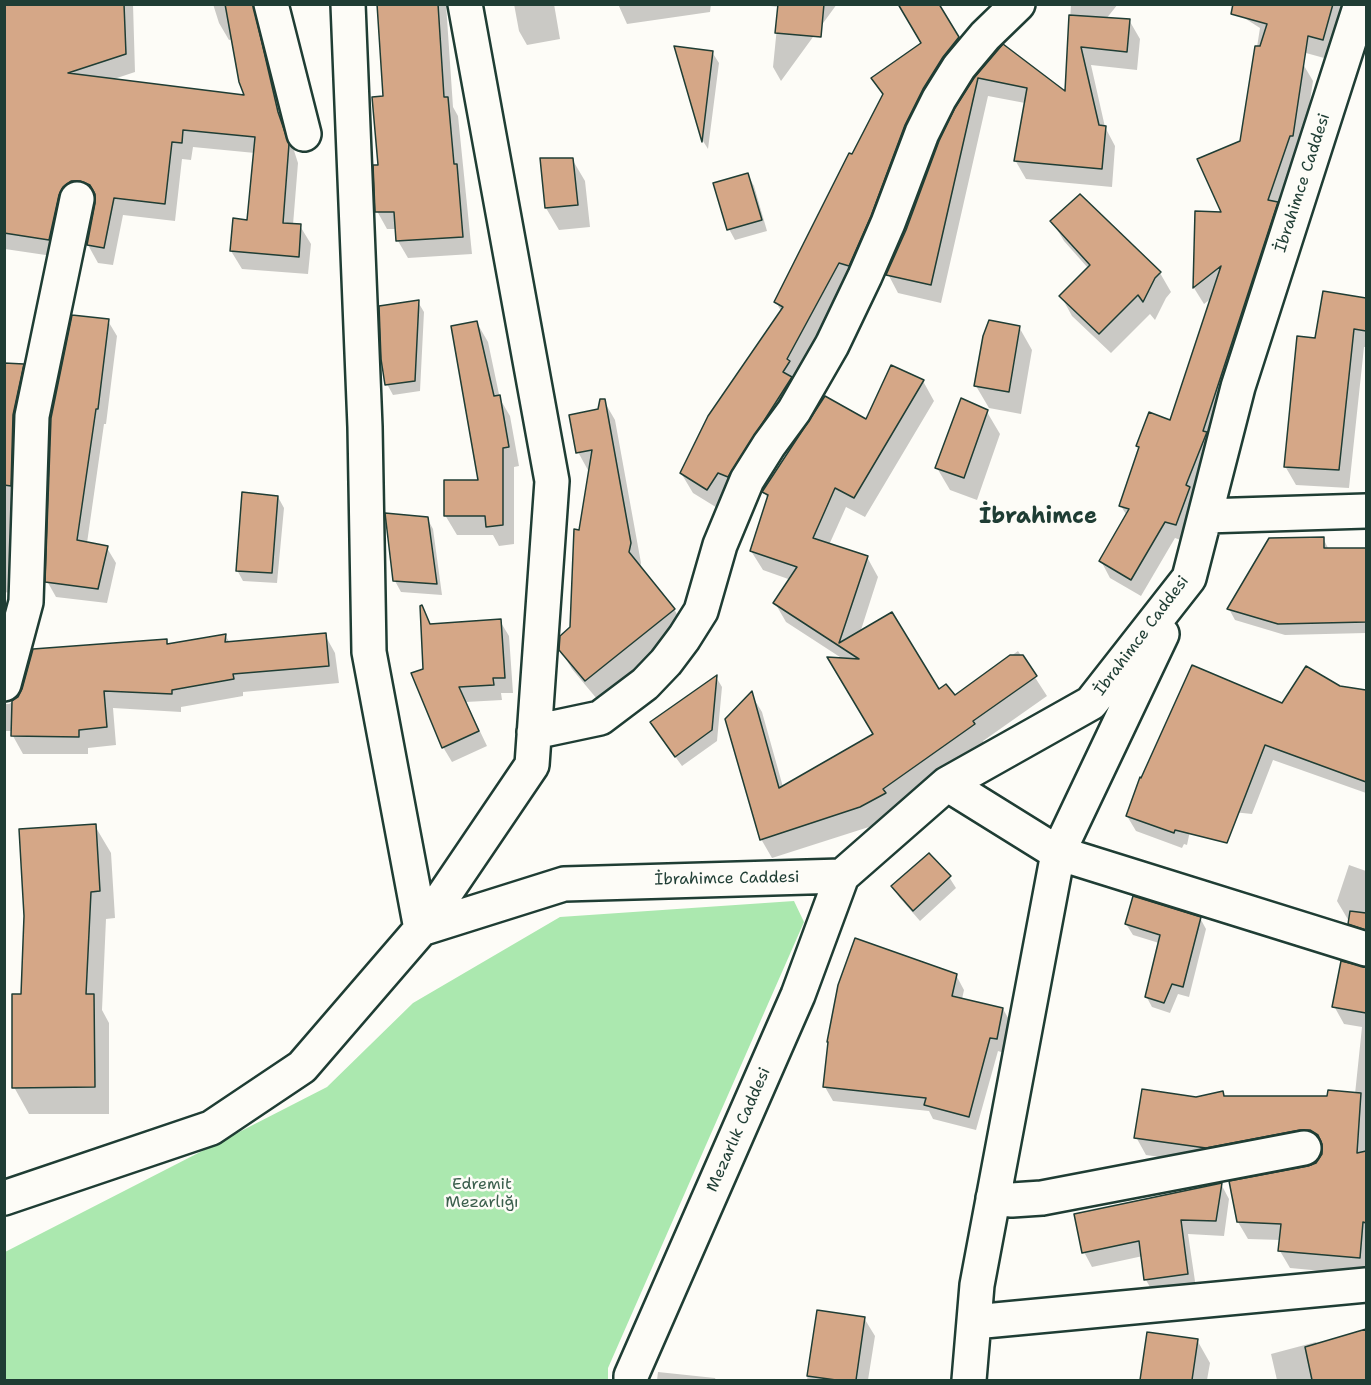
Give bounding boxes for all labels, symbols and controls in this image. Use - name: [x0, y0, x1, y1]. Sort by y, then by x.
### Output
- street label: İbrahimce Caddesi: [1271, 111, 1335, 255]
- district label: İbrahimce: [979, 504, 1097, 530]
- street label: İbrahimce Caddesi: [1091, 572, 1193, 700]
- street label: İbrahimce Caddesi: [654, 868, 800, 890]
- street label: Mezarlık Caddesi: [703, 1065, 775, 1195]
- park label: Edremit Mezarlığı: [445, 1175, 519, 1213]

